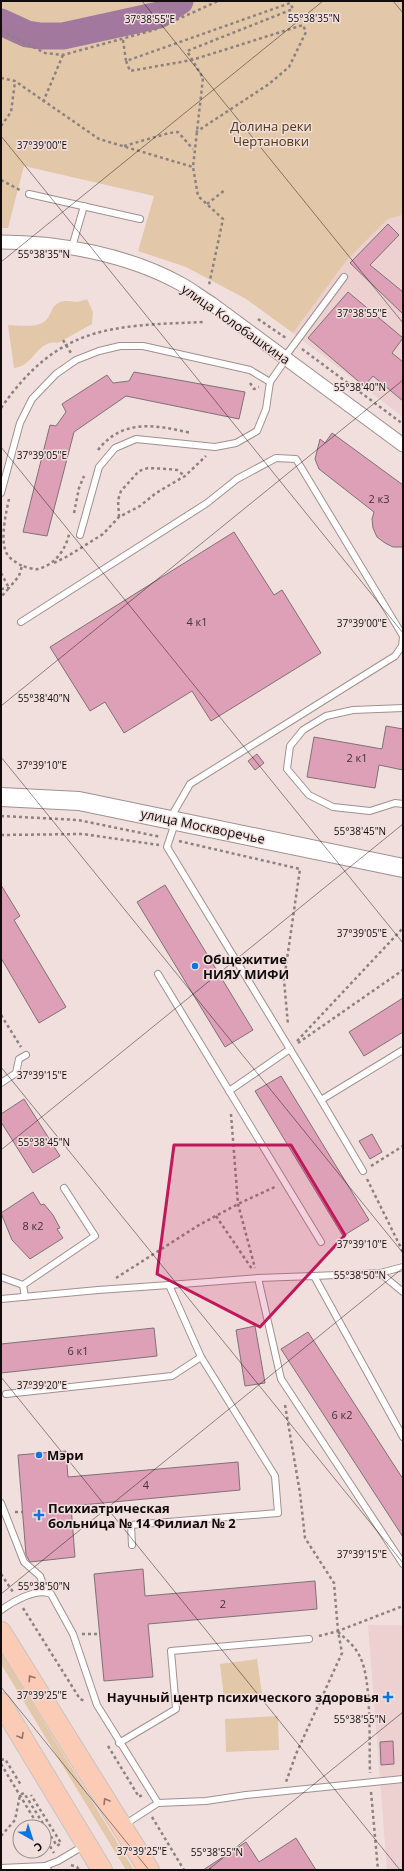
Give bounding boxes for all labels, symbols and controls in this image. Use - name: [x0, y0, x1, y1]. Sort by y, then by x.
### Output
- text: 55°38'35"N: [288, 11, 340, 25]
- text: 37°38'55"E: [125, 12, 175, 26]
- park label: Долина реки Чертановки: [230, 117, 312, 150]
- text: 37°39'00"E: [17, 138, 67, 152]
- text: 55°38'35"N: [18, 247, 70, 261]
- street label: улица Колобашкина: [178, 280, 294, 368]
- text: 37°38'55"E: [337, 306, 387, 320]
- text: 55°38'40"N: [334, 380, 386, 394]
- text: 37°39'05"E: [17, 448, 67, 462]
- house number: 2 к3: [368, 491, 390, 506]
- house number: 4 к1: [186, 614, 208, 629]
- text: 37°39'00"E: [337, 616, 387, 630]
- text: 55°38'40"N: [18, 691, 70, 705]
- house number: 2 к1: [346, 750, 368, 765]
- text: 37°39'10"E: [17, 758, 67, 772]
- street label: улица Москворечье: [139, 804, 267, 848]
- text: 55°38'45"N: [334, 824, 386, 838]
- text: 37°39'05"E: [337, 926, 387, 940]
- place label: Общежитие НИЯУ МИФИ: [203, 950, 289, 983]
- marker: Общежитие НИЯУ МИФИ: [190, 961, 200, 971]
- text: 37°39'15"E: [17, 1068, 67, 1082]
- text: 55°38'45"N: [18, 1135, 70, 1149]
- house number: 8 к2: [22, 1218, 44, 1233]
- text: 37°39'10"E: [337, 1237, 387, 1251]
- text: 55°38'50"N: [334, 1268, 386, 1282]
- house number: 6 к1: [67, 1343, 89, 1358]
- text: 37°39'20"E: [17, 1378, 67, 1392]
- house number: 6 к2: [331, 1407, 353, 1422]
- place label: Мэри: [47, 1446, 84, 1464]
- marker: Мэри: [34, 1450, 44, 1460]
- house number: 4: [143, 1477, 150, 1492]
- place label: Психиатрическая больница № 14 Филиал № 2: [48, 1499, 236, 1532]
- marker: Психиатрическая больница № 14 Филиал № 2: [33, 1509, 45, 1521]
- text: 37°39'15"E: [337, 1547, 387, 1561]
- text: 55°38'50"N: [18, 1579, 70, 1593]
- house number: 2: [220, 1596, 226, 1611]
- one-way arrow: [29, 1676, 36, 1683]
- text: 37°39'25"E: [17, 1688, 67, 1702]
- place label: Научный центр психического здоровья: [107, 1688, 379, 1706]
- marker: Научный центр психического здоровья: [382, 1691, 394, 1703]
- text: 55°38'55"N: [334, 1712, 386, 1726]
- one-way arrow: [16, 1732, 23, 1739]
- one-way arrow: [103, 1798, 110, 1805]
- north arrow: [12, 1819, 52, 1859]
- text: С: [31, 1839, 46, 1855]
- text: 37°39'25"E: [117, 1844, 167, 1858]
- text: 55°38'55"N: [191, 1845, 243, 1859]

